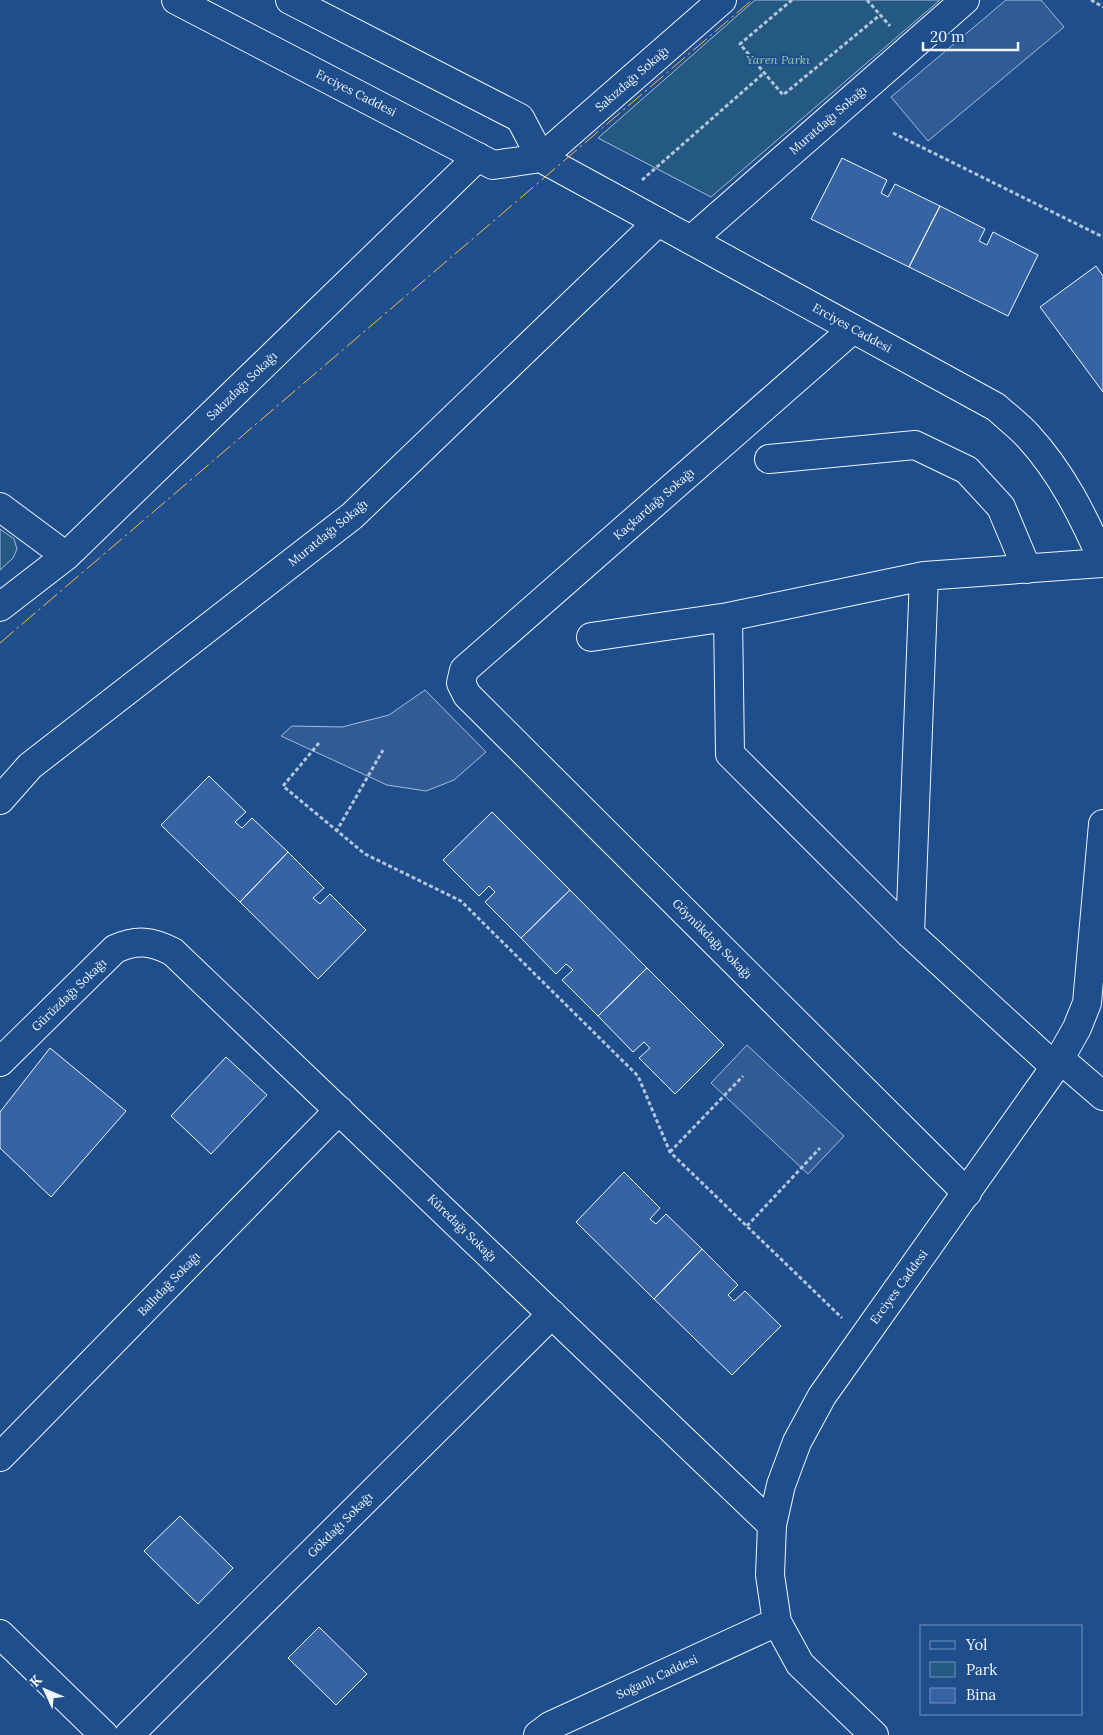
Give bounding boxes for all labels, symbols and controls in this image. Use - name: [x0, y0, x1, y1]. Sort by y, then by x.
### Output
- scale bar: [923, 20, 1018, 52]
- text: 20 m: [930, 27, 965, 46]
- street label: Sakızdağı Sokağı: [592, 43, 671, 115]
- park label: Yaren Parkı: [746, 52, 810, 67]
- street label: Erciyes Caddesi: [314, 66, 399, 119]
- street label: Muratdağı Sokağı: [786, 82, 869, 157]
- street label: Erciyes Caddesi: [810, 300, 894, 355]
- street label: Sakızdağı Sokağı: [203, 348, 280, 423]
- street label: Kaçkardağı Sokağı: [610, 464, 697, 543]
- street label: Muratdağı Sokağı: [285, 496, 370, 569]
- street label: Göynükdağı Sokağı: [669, 896, 755, 982]
- street label: Gürüzdağı Sokağı: [28, 955, 109, 1034]
- street label: Küredağı Sokağı: [425, 1191, 500, 1264]
- street label: Erciyes Caddesi: [867, 1247, 931, 1327]
- street label: Ballıdağ Sokağı: [134, 1248, 203, 1319]
- street label: Gökdağı Sokağı: [304, 1489, 375, 1560]
- legend: [920, 1625, 1083, 1715]
- text: Yol: [965, 1635, 987, 1654]
- street label: Soğanlı Caddesi: [614, 1651, 700, 1702]
- text: Park: [966, 1660, 997, 1679]
- north arrow: [20, 1665, 70, 1715]
- text: K: [26, 1671, 46, 1691]
- text: Bina: [966, 1685, 997, 1704]

